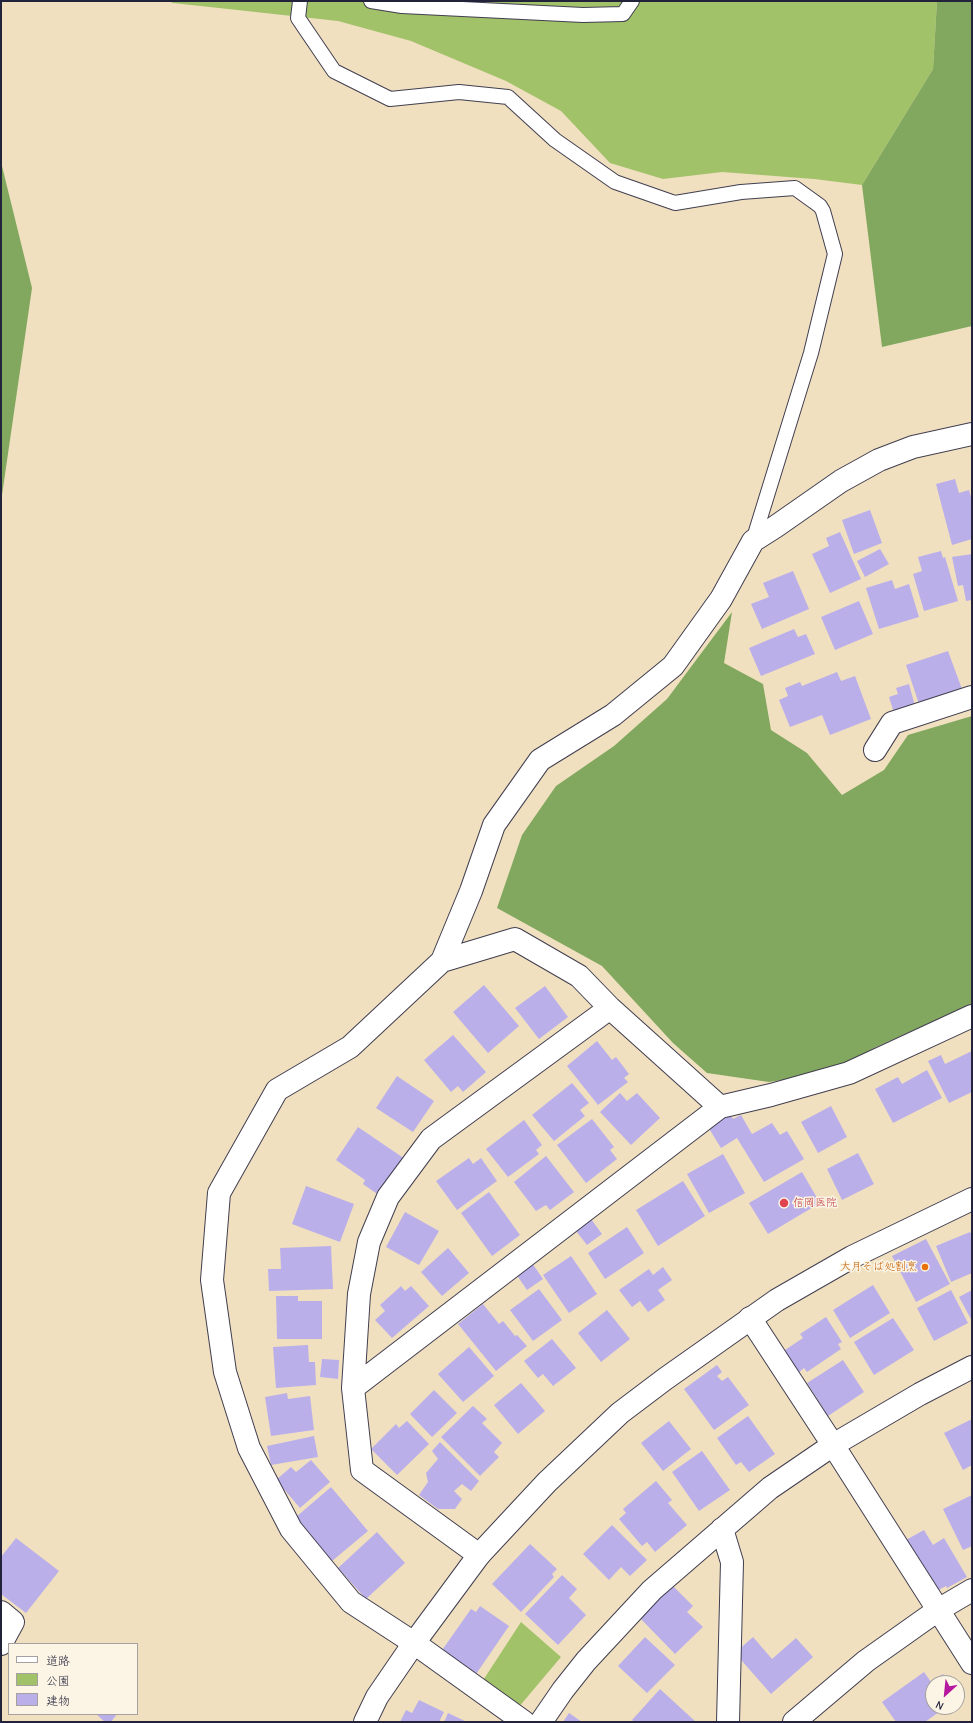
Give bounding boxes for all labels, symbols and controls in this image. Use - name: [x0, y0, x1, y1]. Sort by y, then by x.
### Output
- place label: 信岡医院: [793, 1196, 837, 1210]
- marker: 信岡医院: [778, 1197, 790, 1209]
- place label: 大月そば処割烹: [840, 1260, 917, 1274]
- marker: 大月そば処割烹: [920, 1262, 930, 1272]
- legend: [8, 1643, 138, 1715]
- text: 道路: [46, 1654, 70, 1668]
- text: 公園: [46, 1674, 70, 1688]
- north arrow: [925, 1675, 965, 1715]
- text: 建物: [46, 1694, 70, 1708]
- text: N: [934, 1698, 946, 1713]

